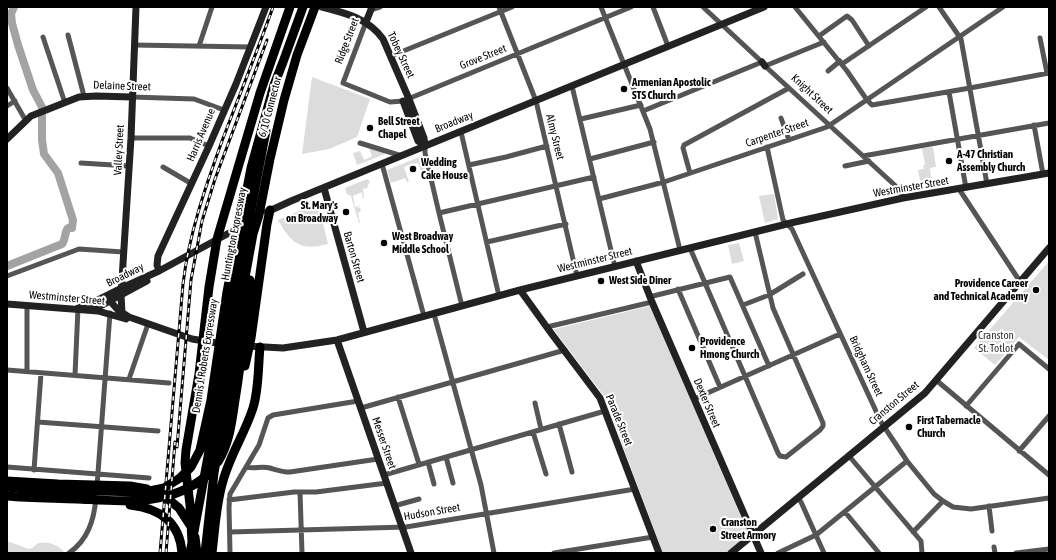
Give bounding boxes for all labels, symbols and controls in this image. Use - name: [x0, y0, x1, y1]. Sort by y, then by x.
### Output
- street label: Ridge Street: [332, 16, 362, 66]
- street label: Tobey Street: [385, 30, 417, 80]
- street label: Grove Street: [458, 42, 508, 72]
- street label: Knight Street: [788, 71, 836, 117]
- street label: 6/10 Connector: [256, 75, 284, 139]
- place label: Armenian Apostolic STS Church: [632, 76, 711, 102]
- street label: Delaine Street: [93, 78, 151, 94]
- marker: Armenian Apostolic STS Church: [619, 84, 629, 94]
- street label: Harris Avenue: [184, 106, 218, 164]
- street label: Broadway: [433, 108, 475, 136]
- street label: Almy Street: [543, 113, 567, 161]
- place label: Bell Street Chapel: [378, 115, 420, 141]
- street label: Carpenter Street: [744, 116, 810, 150]
- marker: Bell Street Chapel: [365, 123, 375, 133]
- street label: Valley Street: [111, 124, 127, 176]
- place label: A-47 Christian Assembly Church: [957, 148, 1025, 174]
- place label: Wedding Cake House: [421, 156, 468, 182]
- marker: A-47 Christian Assembly Church: [944, 156, 954, 166]
- marker: Wedding Cake House: [408, 164, 418, 174]
- street label: Westminster Street: [872, 174, 950, 200]
- street label: Huntington Expressway: [219, 186, 249, 282]
- place label: St. Mary's on Broadway: [286, 199, 338, 225]
- marker: St. Mary's on Broadway: [341, 207, 351, 217]
- street label: Barton Street: [340, 230, 368, 284]
- place label: West Broadway Middle School: [392, 230, 453, 256]
- marker: West Broadway Middle School: [379, 238, 389, 248]
- street label: Westminster Street: [556, 244, 634, 276]
- street label: Broadway: [104, 260, 146, 290]
- place label: West Side Diner: [609, 274, 671, 288]
- marker: West Side Diner: [596, 276, 606, 286]
- place label: Providence Career and Technical Academy: [934, 277, 1028, 303]
- marker: Providence Career and Technical Academy: [1031, 285, 1041, 295]
- street label: Westminster Street: [28, 288, 106, 308]
- street label: Dennis J. Roberts Expressway: [189, 298, 221, 414]
- park label: Cranston St. Totlot: [978, 329, 1014, 355]
- street label: Bridgham Street: [846, 334, 886, 398]
- place label: Providence Hmong Church: [700, 335, 759, 361]
- marker: Providence Hmong Church: [687, 343, 697, 353]
- street label: Dexter Street: [691, 376, 723, 430]
- street label: Cranston Street: [866, 378, 922, 428]
- street label: Parade Street: [603, 392, 635, 448]
- place label: First Tabernacle Church: [917, 414, 981, 440]
- street label: Messer Street: [369, 415, 399, 471]
- marker: First Tabernacle Church: [904, 422, 914, 432]
- street label: Hudson Street: [403, 501, 461, 523]
- place label: Cranston Street Armory: [721, 516, 776, 542]
- marker: Cranston Street Armory: [708, 524, 718, 534]

